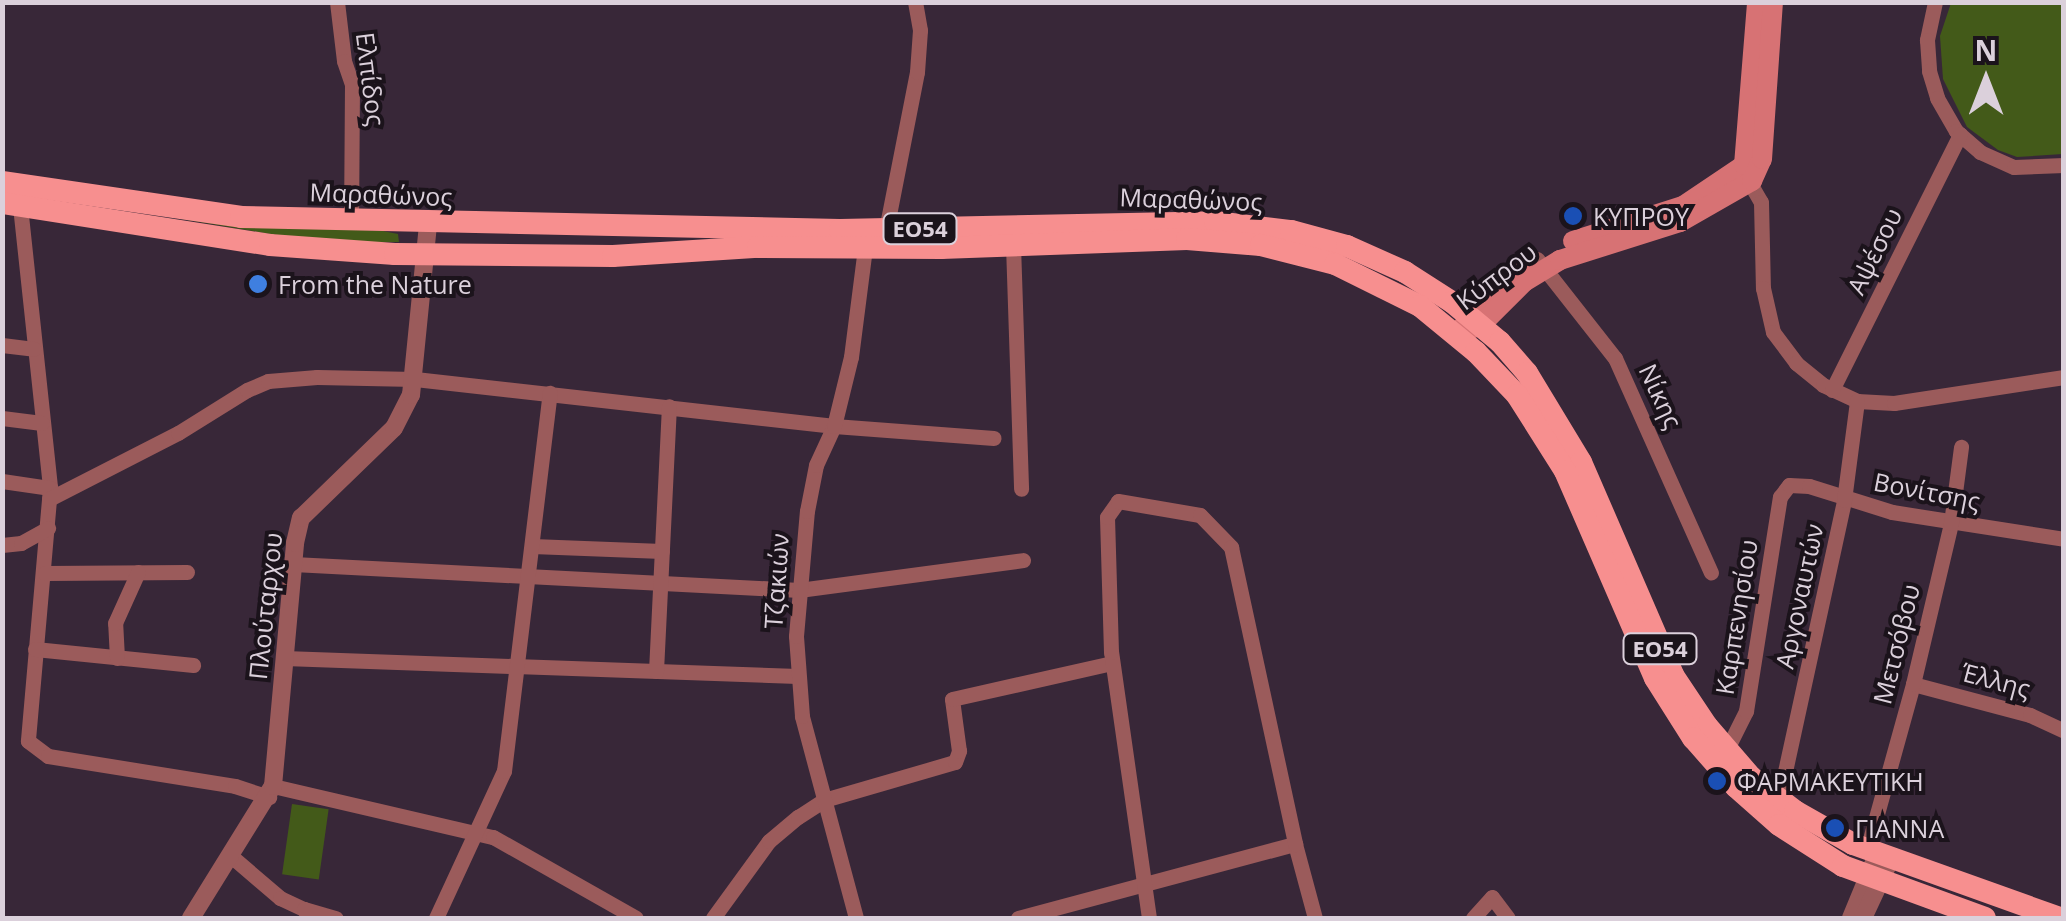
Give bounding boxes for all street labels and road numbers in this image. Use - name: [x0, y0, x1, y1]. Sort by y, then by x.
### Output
- street label: Ελπίδος: [350, 30, 392, 128]
- street label: Μαραθώνος: [309, 177, 453, 211]
- street label: Μαραθώνος: [1119, 182, 1263, 216]
- street label: Αψέσου: [1840, 203, 1908, 299]
- road number: ΕΟ54: [882, 212, 958, 246]
- street label: Κύπρου: [1450, 236, 1542, 316]
- street label: Νίκης: [1633, 359, 1689, 433]
- street label: Βονίτσης: [1871, 466, 1983, 516]
- street label: Αργοναυτών: [1769, 521, 1829, 671]
- street label: Πλούταρχου: [242, 531, 288, 681]
- street label: Τζακιών: [758, 532, 794, 630]
- street label: Καρπενησίου: [1709, 537, 1763, 697]
- street label: Μετσόβου: [1867, 581, 1925, 707]
- road number: ΕΟ54: [1622, 632, 1698, 666]
- street label: Έλλης: [1958, 656, 2034, 704]

